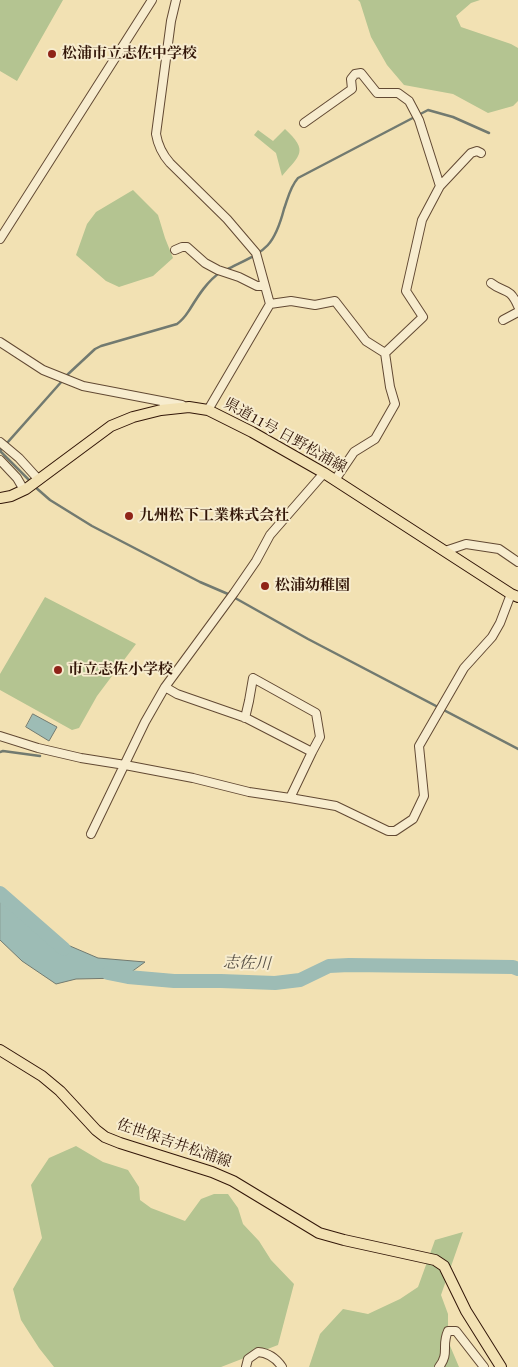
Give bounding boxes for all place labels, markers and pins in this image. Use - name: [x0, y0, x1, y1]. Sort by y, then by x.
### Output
- place label: 松浦市立志佐中学校: [62, 45, 197, 63]
- marker: 松浦市立志佐中学校: [46, 48, 58, 60]
- place label: 九州松下工業株式会社: [139, 507, 289, 525]
- marker: 九州松下工業株式会社: [123, 510, 135, 522]
- place label: 松浦幼稚園: [275, 577, 350, 595]
- marker: 松浦幼稚園: [259, 580, 271, 592]
- place label: 市立志佐小学校: [68, 661, 173, 679]
- marker: 市立志佐小学校: [52, 664, 64, 676]

